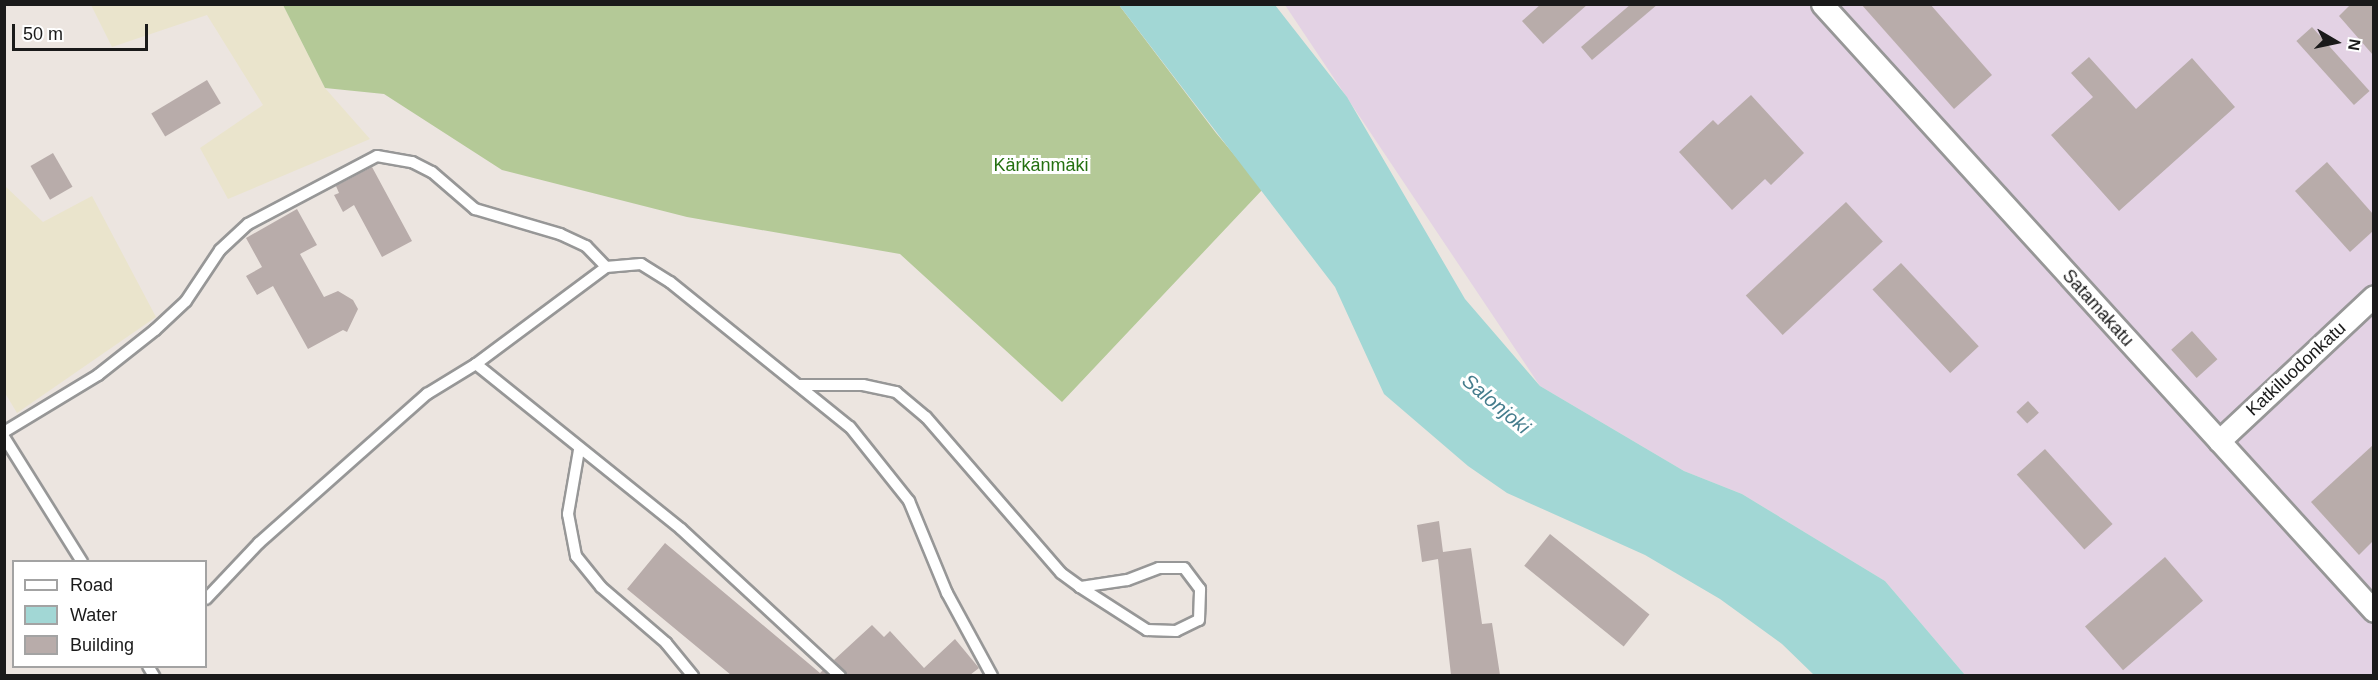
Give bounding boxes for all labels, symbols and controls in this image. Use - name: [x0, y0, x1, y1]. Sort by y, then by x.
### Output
- scale bar: [15, 12, 152, 50]
- north arrow: [2306, 12, 2366, 72]
- text: 50 m: [23, 24, 63, 44]
- text: N: [2345, 38, 2364, 52]
- park label: Kärkänmäki: [993, 154, 1089, 176]
- street label: Satamakatu: [2058, 265, 2138, 351]
- street label: Katkiluodonkatu: [2242, 317, 2350, 421]
- water label: Salonjoki: [1457, 369, 1535, 439]
- legend: [12, 560, 207, 668]
- text: Road: [70, 575, 113, 595]
- text: Water: [70, 605, 117, 625]
- text: Building: [70, 635, 134, 655]

